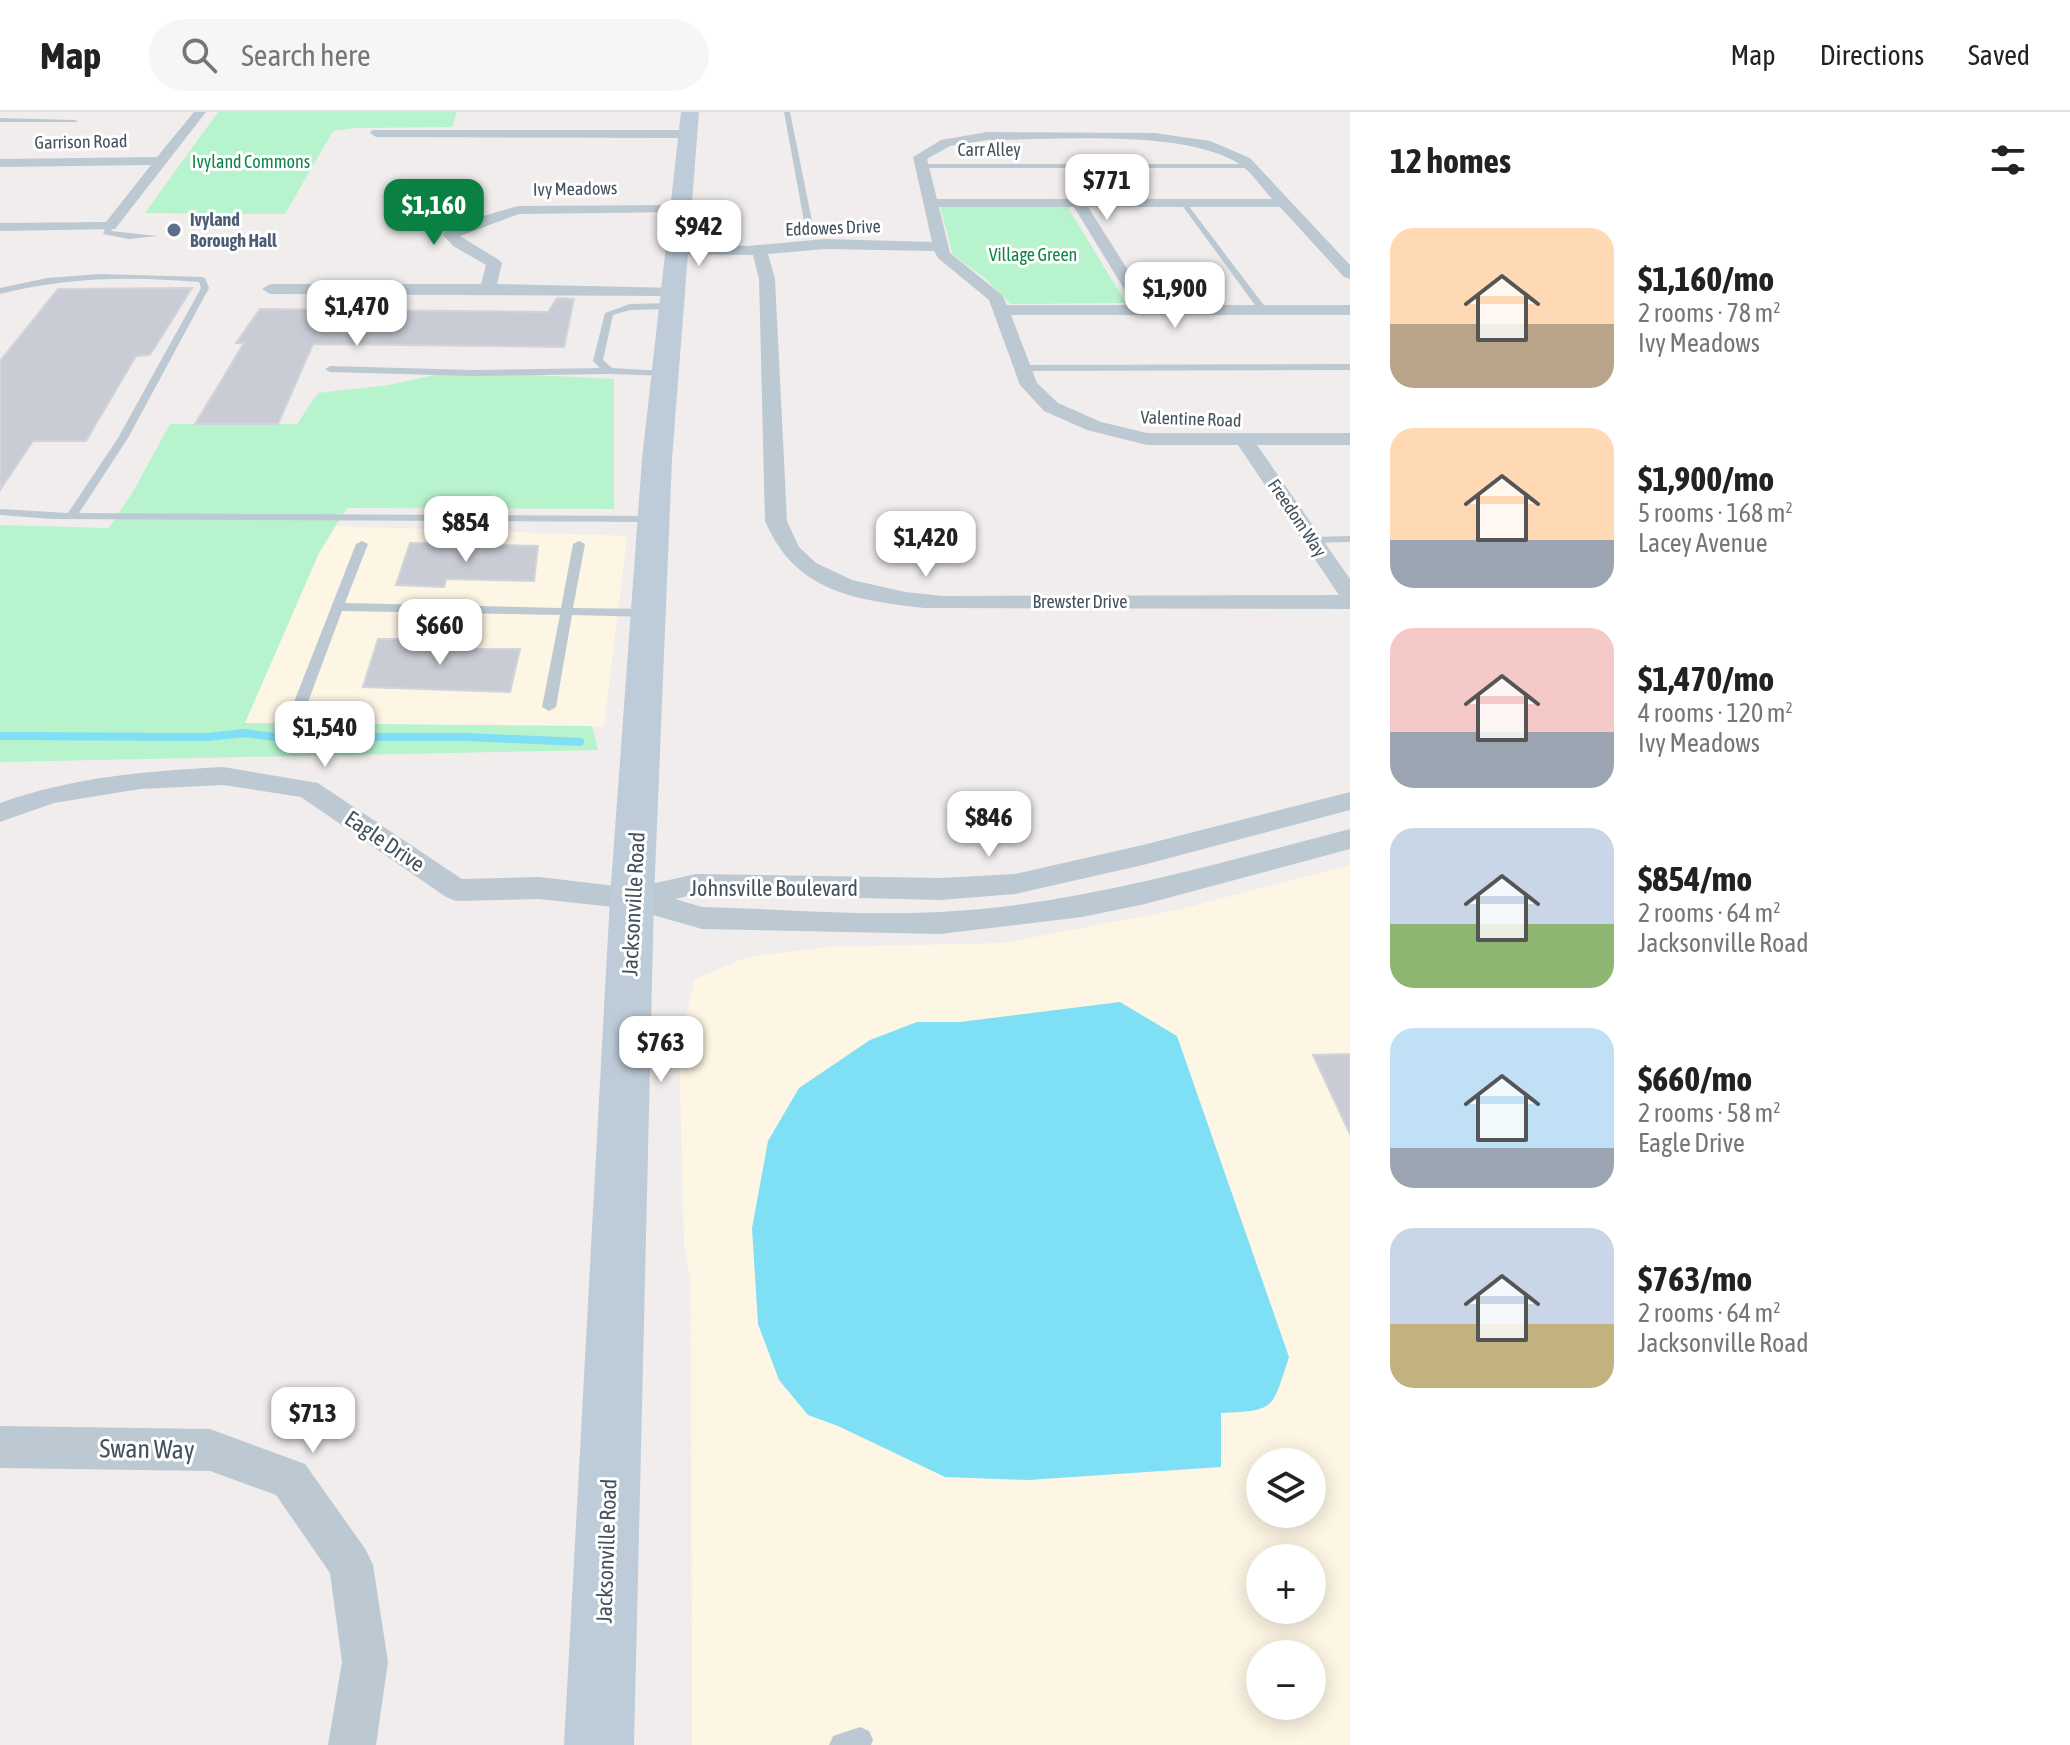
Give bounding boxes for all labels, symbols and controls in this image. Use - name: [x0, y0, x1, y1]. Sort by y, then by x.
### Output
- search box: [149, 19, 709, 91]
- icon: search: [177, 33, 221, 77]
- text: Map: [40, 34, 101, 77]
- text: Search here: [241, 38, 371, 72]
- text: Map: [1731, 39, 1776, 71]
- text: Directions: [1820, 39, 1924, 71]
- text: Saved: [1968, 39, 2030, 71]
- street label: Garrison Road: [34, 130, 128, 153]
- icon: filters: [1986, 138, 2030, 182]
- street label: Carr Alley: [957, 139, 1021, 160]
- text: 12 homes: [1390, 141, 1511, 180]
- park label: Ivyland Commons: [192, 151, 310, 172]
- pin: $771: [1060, 154, 1154, 222]
- text: $771: [1083, 165, 1131, 195]
- street label: Ivy Meadows: [533, 177, 617, 200]
- pin: $1,160: [369, 179, 499, 247]
- text: $1,160: [402, 190, 466, 220]
- pin: $942: [652, 200, 746, 268]
- place label: Ivyland Borough Hall: [190, 209, 277, 251]
- text: $942: [675, 211, 723, 241]
- street label: Eddowes Drive: [785, 215, 881, 240]
- marker: Ivyland Borough Hall: [165, 221, 183, 239]
- park label: Village Green: [989, 244, 1077, 265]
- text: $1,160/mo: [1638, 259, 1774, 298]
- icon: home: [1454, 260, 1550, 356]
- pin: $1,900: [1110, 262, 1240, 330]
- text: $1,900: [1143, 273, 1207, 303]
- pin: $1,470: [292, 280, 422, 348]
- text: $1,470: [325, 291, 389, 321]
- text: 2 rooms · 78 m²: [1638, 298, 1780, 328]
- text: Ivy Meadows: [1638, 328, 1760, 358]
- street label: Valentine Road: [1140, 406, 1242, 431]
- text: $1,900/mo: [1638, 459, 1774, 498]
- icon: home: [1454, 460, 1550, 556]
- street label: Freedom Way: [1264, 475, 1331, 561]
- pin: $854: [419, 496, 513, 564]
- text: 5 rooms · 168 m²: [1638, 498, 1793, 528]
- text: $854: [442, 507, 490, 537]
- pin: $1,420: [861, 511, 991, 579]
- text: $1,420: [894, 522, 958, 552]
- text: Lacey Avenue: [1638, 528, 1768, 558]
- street label: Brewster Drive: [1033, 591, 1127, 612]
- pin: $660: [393, 599, 487, 667]
- text: $660: [416, 610, 464, 640]
- text: $1,470/mo: [1638, 659, 1774, 698]
- icon: home: [1454, 660, 1550, 756]
- text: 4 rooms · 120 m²: [1638, 698, 1793, 728]
- pin: $1,540: [260, 701, 390, 769]
- text: $1,540: [293, 712, 357, 742]
- text: Ivy Meadows: [1638, 728, 1760, 758]
- pin: $846: [942, 791, 1036, 859]
- text: $846: [965, 802, 1013, 832]
- street label: Eagle Drive: [340, 805, 430, 877]
- street label: Jacksonville Road: [616, 831, 650, 977]
- text: $854/mo: [1638, 859, 1752, 898]
- icon: home: [1454, 860, 1550, 956]
- street label: Johnsville Boulevard: [690, 875, 858, 901]
- text: 2 rooms · 64 m²: [1638, 898, 1780, 928]
- text: Jacksonville Road: [1638, 928, 1809, 958]
- pin: $763: [614, 1016, 708, 1084]
- text: $763: [637, 1027, 685, 1057]
- text: $660/mo: [1638, 1059, 1752, 1098]
- icon: home: [1454, 1060, 1550, 1156]
- text: 2 rooms · 58 m²: [1638, 1098, 1780, 1128]
- text: Eagle Drive: [1638, 1128, 1745, 1158]
- text: $763/mo: [1638, 1259, 1752, 1298]
- icon: home: [1454, 1260, 1550, 1356]
- text: 2 rooms · 64 m²: [1638, 1298, 1780, 1328]
- text: Jacksonville Road: [1638, 1328, 1809, 1358]
- pin: $713: [266, 1387, 360, 1455]
- text: $713: [289, 1398, 337, 1428]
- street label: Swan Way: [99, 1433, 195, 1465]
- map controls: [1246, 1448, 1326, 1720]
- button: layers: [1246, 1448, 1326, 1528]
- street label: Jacksonville Road: [590, 1478, 622, 1624]
- button: +: [1246, 1544, 1326, 1624]
- button: −: [1246, 1640, 1326, 1720]

